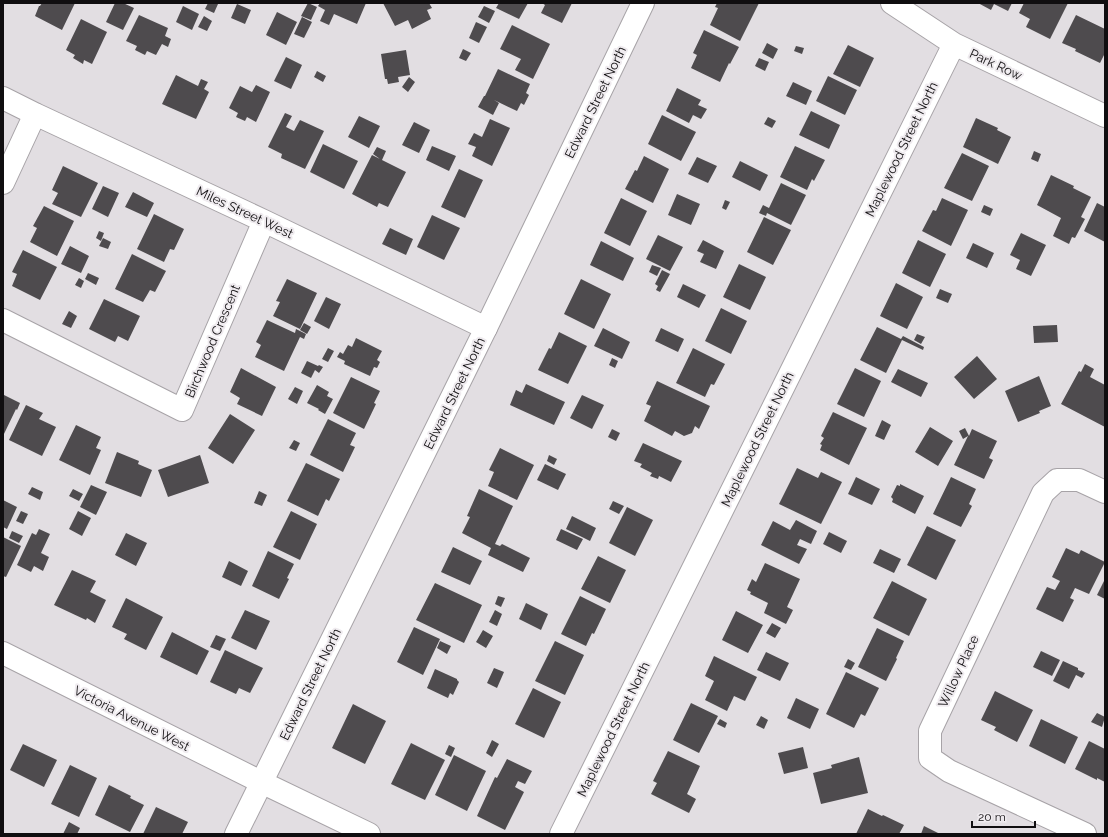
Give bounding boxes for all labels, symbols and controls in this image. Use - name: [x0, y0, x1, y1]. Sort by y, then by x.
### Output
- street label: Edward Street North: [562, 44, 629, 161]
- street label: Park Row: [967, 46, 1025, 83]
- street label: Maplewood Street North: [862, 79, 941, 219]
- street label: Miles Street West: [194, 183, 296, 242]
- street label: Birchwood Crescent: [182, 282, 243, 400]
- street label: Edward Street North: [421, 335, 488, 452]
- street label: Maplewood Street North: [718, 369, 797, 509]
- street label: Edward Street North: [277, 626, 344, 743]
- street label: Willow Place: [935, 632, 982, 710]
- street label: Maplewood Street North: [574, 659, 653, 799]
- street label: Victoria Avenue West: [71, 683, 193, 754]
- scale bar: [972, 803, 1035, 829]
- text: 20 m: [978, 810, 1006, 824]

